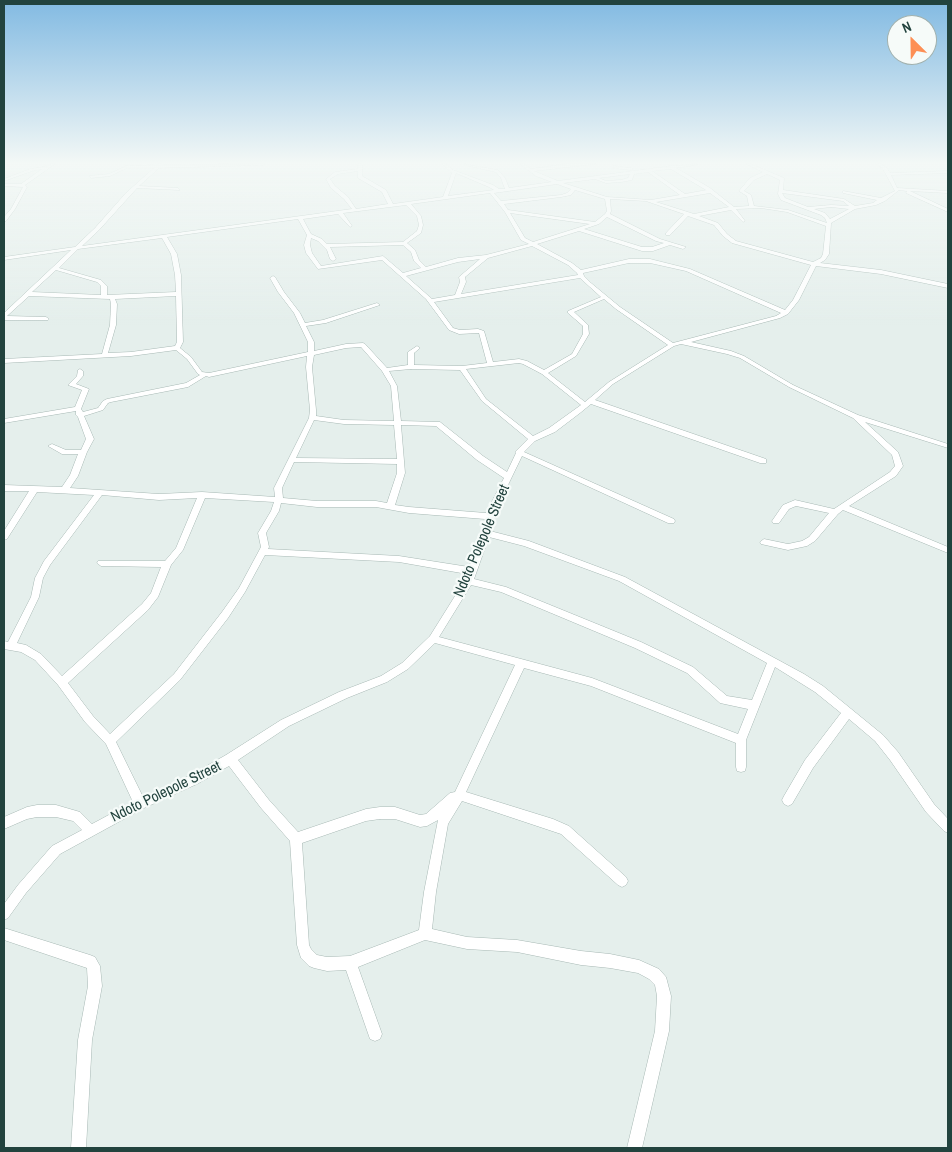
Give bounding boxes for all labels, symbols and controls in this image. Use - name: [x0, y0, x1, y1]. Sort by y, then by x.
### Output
- north arrow: [887, 15, 937, 65]
- text: N: [899, 17, 914, 37]
- street label: Ndoto Polepole Street: [450, 482, 514, 600]
- street label: Ndoto Polepole Street: [108, 758, 224, 826]

